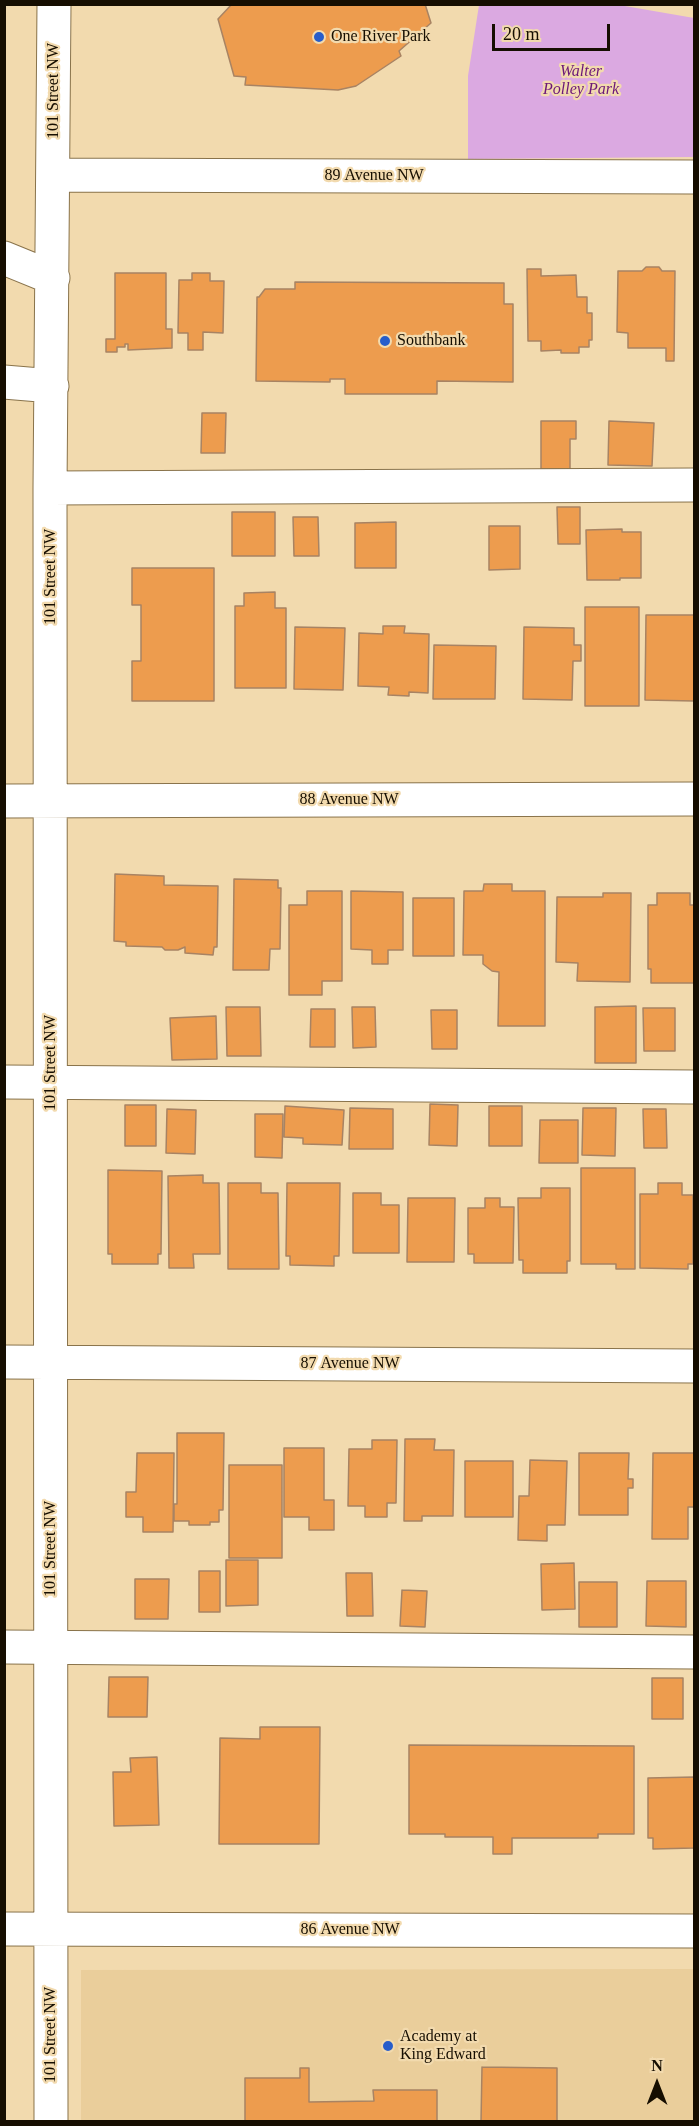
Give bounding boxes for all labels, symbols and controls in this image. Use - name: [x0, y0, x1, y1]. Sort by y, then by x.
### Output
- scale bar: [495, 12, 614, 50]
- text: 20 m: [503, 24, 540, 44]
- place label: One River Park: [331, 27, 431, 47]
- marker: One River Park: [312, 30, 326, 44]
- street label: 101 Street NW: [44, 43, 64, 139]
- park label: Walter Polley Park: [543, 62, 619, 100]
- street label: 89 Avenue NW: [324, 166, 424, 186]
- place label: Southbank: [397, 331, 465, 351]
- marker: Southbank: [378, 334, 392, 348]
- street label: 101 Street NW: [41, 529, 61, 625]
- street label: 88 Avenue NW: [299, 790, 399, 810]
- street label: 101 Street NW: [41, 1015, 61, 1111]
- street label: 87 Avenue NW: [300, 1354, 400, 1374]
- street label: 101 Street NW: [41, 1501, 61, 1597]
- street label: 86 Avenue NW: [300, 1920, 400, 1940]
- street label: 101 Street NW: [41, 1987, 61, 2083]
- place label: Academy at King Edward: [400, 2027, 486, 2065]
- marker: Academy at King Edward: [381, 2039, 395, 2053]
- north arrow: [627, 2054, 687, 2114]
- text: N: [651, 2057, 663, 2074]

